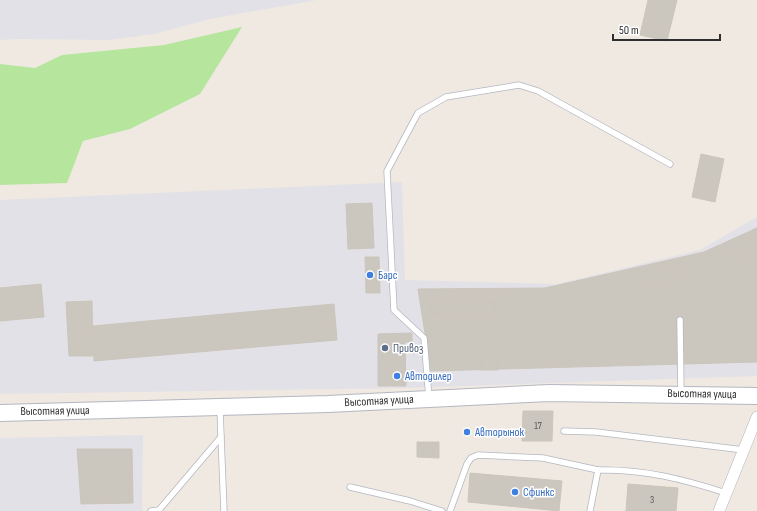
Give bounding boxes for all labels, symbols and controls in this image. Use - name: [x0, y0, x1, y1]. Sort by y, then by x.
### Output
- scale bar: [613, 16, 720, 42]
- text: 50 m: [619, 23, 639, 38]
- place label: Барс: [378, 268, 398, 283]
- marker: Барс: [365, 270, 375, 280]
- place label: Привоз: [393, 341, 423, 356]
- marker: Привоз: [380, 343, 390, 353]
- place label: Автодилер: [404, 369, 452, 384]
- marker: Автодилер: [392, 371, 402, 381]
- street label: Высотная улица: [667, 386, 737, 402]
- street label: Высотная улица: [344, 392, 414, 410]
- street label: Высотная улица: [20, 403, 90, 419]
- house number: 17: [534, 420, 542, 432]
- place label: Авторынок: [474, 425, 525, 440]
- marker: Авторынок: [462, 427, 472, 437]
- place label: Сфинкс: [523, 485, 555, 500]
- marker: Сфинкс: [510, 487, 520, 497]
- house number: 3: [650, 494, 654, 506]

